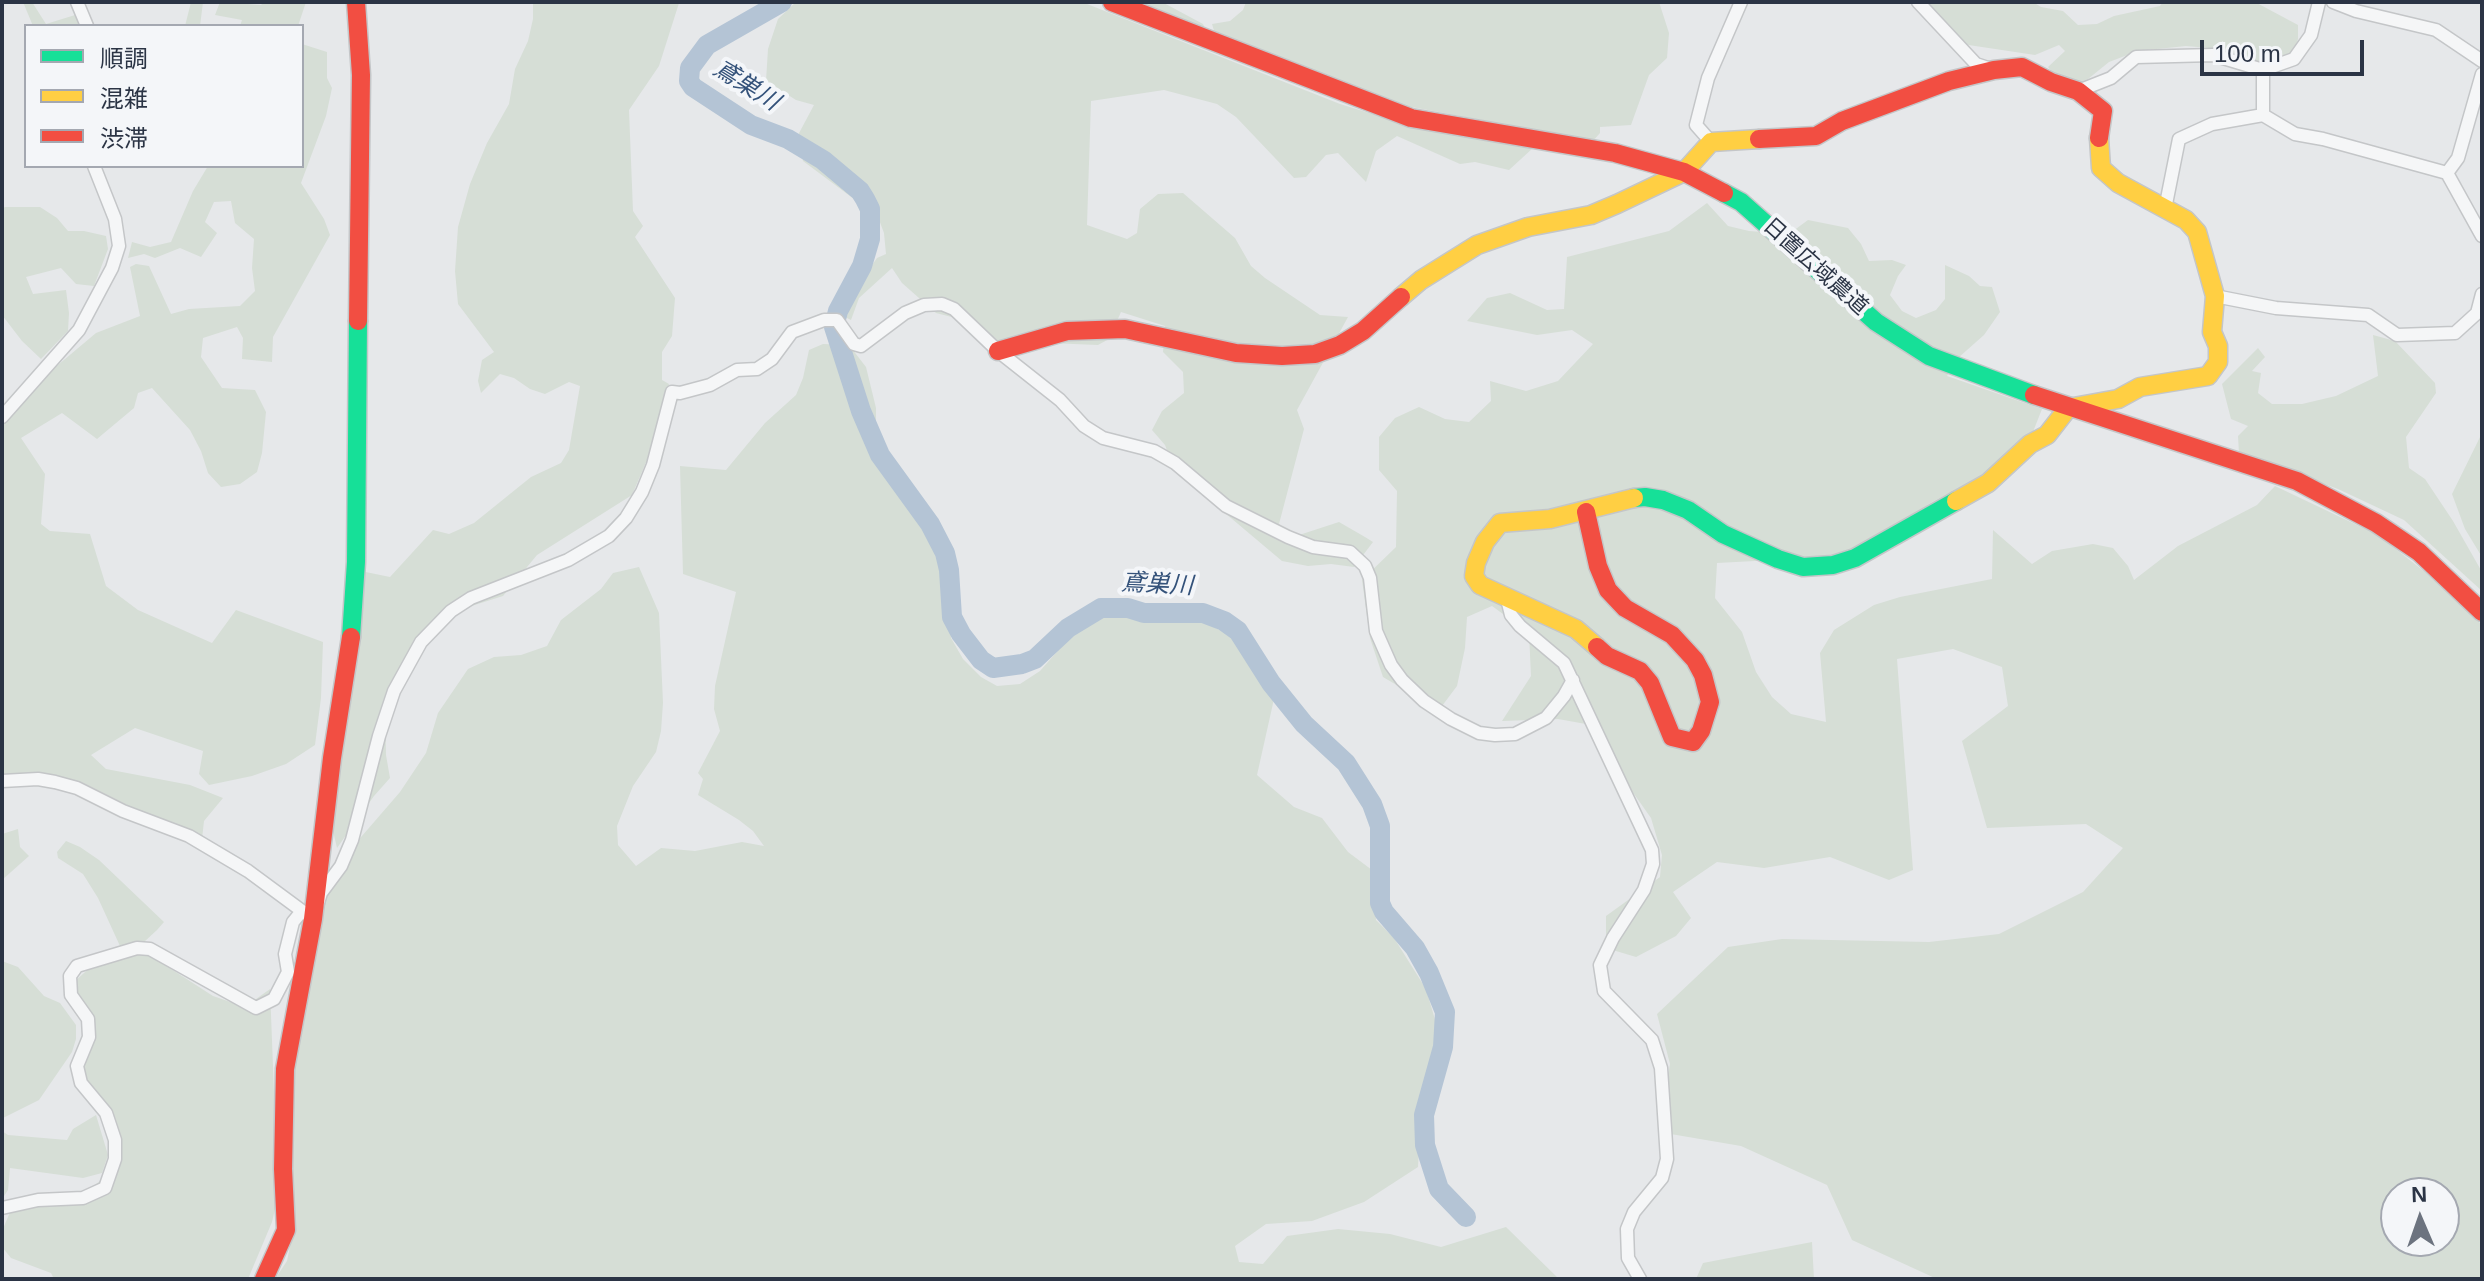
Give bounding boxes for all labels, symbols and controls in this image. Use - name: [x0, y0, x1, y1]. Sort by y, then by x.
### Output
- legend: [24, 24, 304, 168]
- scale bar: [2204, 24, 2368, 74]
- text: 100 m: [2214, 40, 2281, 67]
- text: 順調: [100, 45, 148, 72]
- water label: 鳶巣川: [708, 55, 784, 117]
- text: 混雑: [100, 85, 148, 112]
- text: 渋滞: [100, 125, 148, 152]
- street label: 日置広域農道: [1757, 213, 1873, 321]
- water label: 鳶巣川: [1120, 569, 1194, 601]
- north arrow: [2380, 1177, 2460, 1257]
- text: N: [2411, 1182, 2428, 1207]

